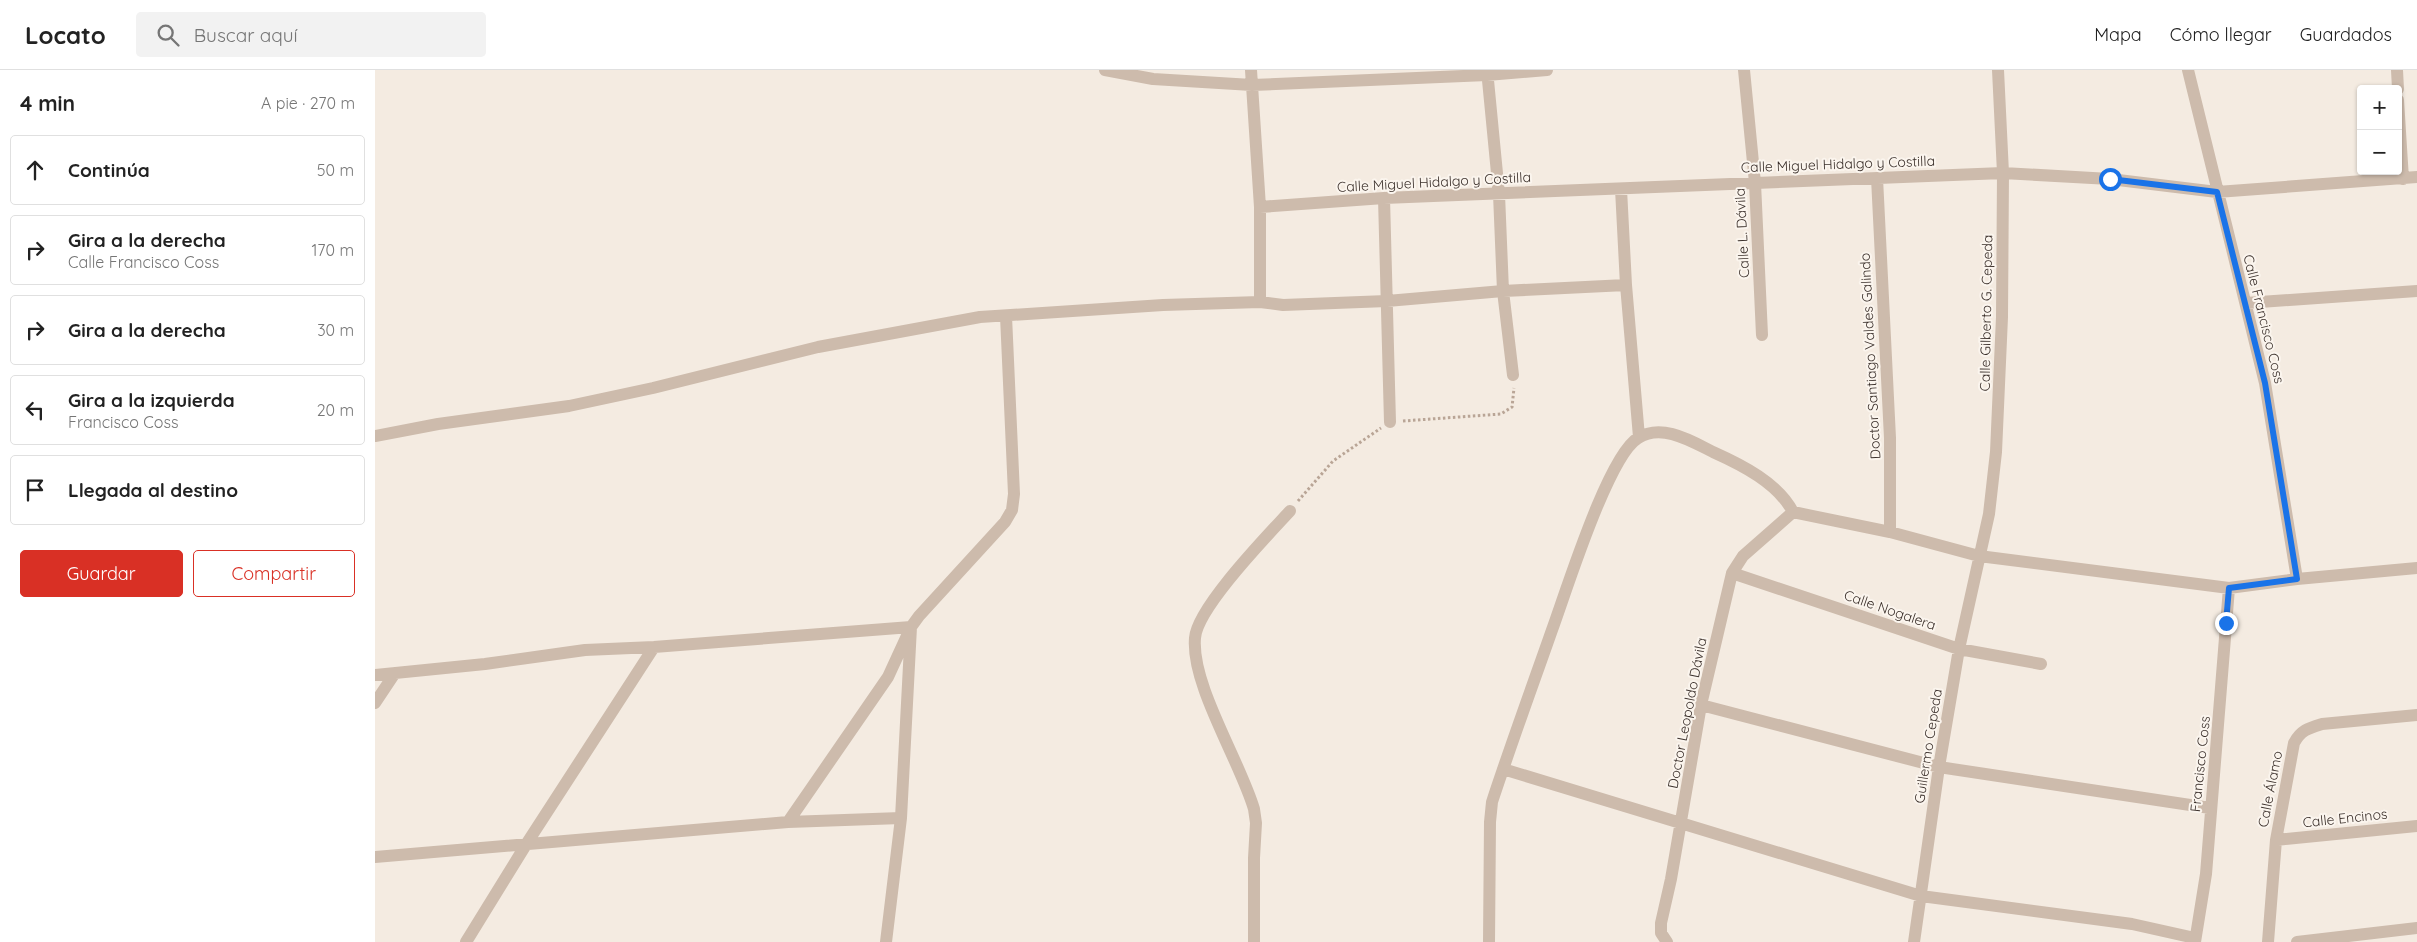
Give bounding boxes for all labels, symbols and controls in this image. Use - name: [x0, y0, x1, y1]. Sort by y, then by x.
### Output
- search box: [136, 12, 486, 57]
- text: Locato: [25, 20, 106, 50]
- icon: search: [154, 21, 182, 49]
- text: Buscar aquí: [194, 23, 298, 47]
- text: Mapa: [2094, 23, 2142, 46]
- text: Cómo llegar: [2170, 23, 2272, 46]
- text: Guardados: [2300, 23, 2392, 46]
- map controls: [2357, 85, 2402, 175]
- button: +: [2357, 85, 2402, 130]
- text: 4 min: [20, 90, 75, 116]
- text: A pie · 270 m: [261, 93, 355, 113]
- button: −: [2357, 130, 2402, 175]
- street label: Calle Miguel Hidalgo y Costilla: [1741, 152, 1935, 176]
- icon: ahead: [21, 156, 49, 184]
- text: Continúa: [68, 158, 150, 182]
- text: 50 m: [317, 160, 354, 180]
- street label: Calle Miguel Hidalgo y Costilla: [1337, 168, 1531, 196]
- route start: [2099, 168, 2122, 191]
- street label: Calle L. Dávila: [1731, 188, 1753, 278]
- text: Gira a la derecha: [68, 228, 226, 252]
- street label: Calle Gilberto G. Cepeda: [1976, 234, 1996, 392]
- icon: right: [21, 236, 49, 264]
- text: 170 m: [311, 240, 354, 260]
- text: Calle Francisco Coss: [68, 252, 219, 272]
- street label: Doctor Santiago Valdes Galindo: [1856, 252, 1884, 460]
- street label: Calle Francisco Coss: [2239, 253, 2289, 385]
- icon: right: [21, 316, 49, 344]
- text: Gira a la derecha: [68, 318, 226, 342]
- text: 30 m: [317, 320, 354, 340]
- text: Gira a la izquierda: [68, 388, 235, 412]
- icon: left: [21, 396, 49, 424]
- text: 20 m: [317, 400, 354, 420]
- text: Francisco Coss: [68, 412, 178, 432]
- icon: arrive: [21, 476, 49, 504]
- text: Llegada al destino: [68, 478, 238, 502]
- button: Guardar: [20, 550, 183, 597]
- button: Compartir: [193, 550, 355, 597]
- street label: Calle Nogalera: [1842, 586, 1938, 634]
- route end: [2215, 612, 2238, 635]
- street label: Doctor Leopoldo Dávila: [1664, 636, 1710, 790]
- street label: Guillermo Cepeda: [1910, 687, 1946, 805]
- street label: Francisco Coss: [2186, 715, 2214, 813]
- street label: Calle Álamo: [2254, 749, 2286, 829]
- street label: Calle Encinos: [2302, 805, 2388, 831]

